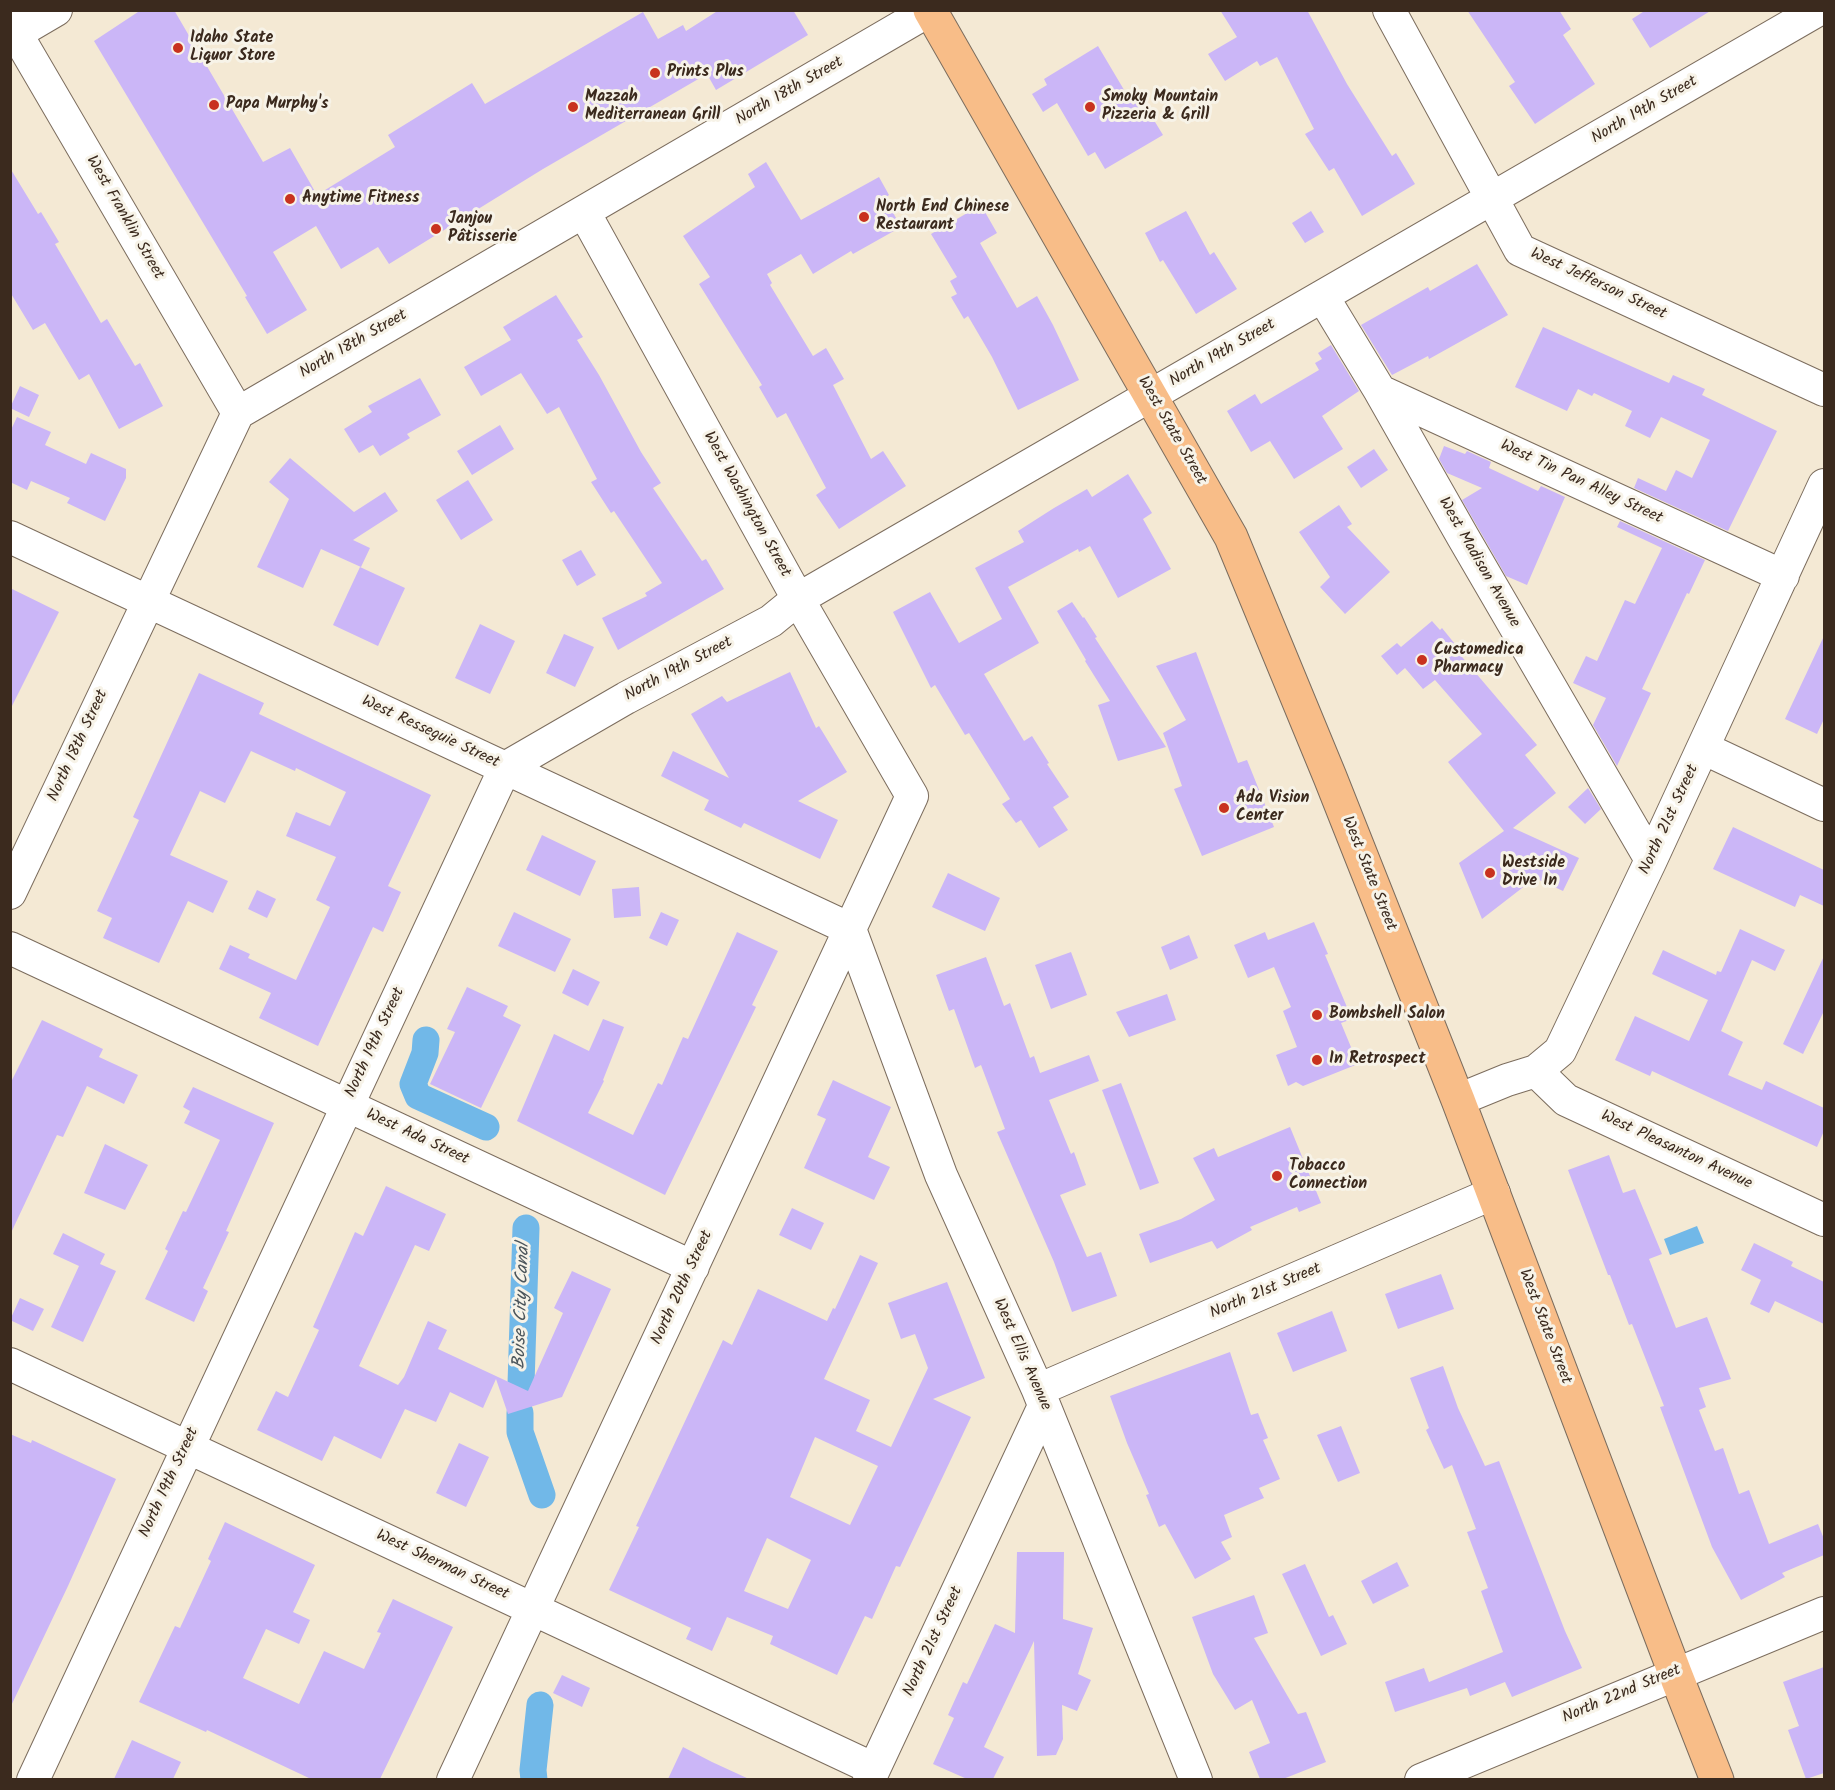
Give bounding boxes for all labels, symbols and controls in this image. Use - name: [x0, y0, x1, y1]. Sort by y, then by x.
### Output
- place label: Idaho State Liquor Store: [190, 29, 275, 67]
- marker: Idaho State Liquor Store: [171, 41, 185, 55]
- street label: North 18th Street: [733, 53, 847, 131]
- place label: Prints Plus: [667, 63, 744, 83]
- marker: Prints Plus: [648, 66, 662, 80]
- street label: North 19th Street: [1589, 73, 1701, 149]
- place label: Mazzah Mediterranean Grill: [585, 88, 720, 126]
- place label: Smoky Mountain Pizzeria & Grill: [1102, 88, 1218, 126]
- place label: Papa Murphy's: [226, 95, 328, 115]
- marker: Papa Murphy's: [207, 98, 221, 112]
- marker: Mazzah Mediterranean Grill: [566, 100, 580, 114]
- marker: Smoky Mountain Pizzeria & Grill: [1083, 100, 1097, 114]
- street label: West Franklin Street: [81, 153, 167, 283]
- place label: Anytime Fitness: [302, 189, 419, 209]
- marker: Anytime Fitness: [283, 192, 297, 206]
- place label: North End Chinese Restaurant: [876, 198, 1009, 236]
- place label: Janjou Pâtisserie: [448, 210, 517, 248]
- marker: North End Chinese Restaurant: [857, 210, 871, 224]
- marker: Janjou Pâtisserie: [429, 222, 443, 236]
- street label: West Jefferson Street: [1527, 245, 1669, 325]
- street label: North 18th Street: [297, 306, 411, 384]
- street label: North 19th Street: [1167, 316, 1279, 392]
- street label: West State Street: [1132, 373, 1210, 489]
- street label: West Washington Street: [698, 429, 794, 581]
- street label: West Tin Pan Alley Street: [1497, 437, 1665, 529]
- street label: West Madison Avenue: [1433, 494, 1523, 632]
- street label: North 19th Street: [622, 634, 736, 706]
- place label: Customedica Pharmacy: [1434, 641, 1523, 679]
- marker: Customedica Pharmacy: [1415, 653, 1429, 667]
- street label: North 18th Street: [45, 687, 113, 805]
- street label: West Resseguie Street: [358, 693, 502, 773]
- street label: North 21st Street: [1636, 762, 1704, 878]
- place label: Ada Vision Center: [1236, 789, 1309, 827]
- marker: Ada Vision Center: [1217, 801, 1231, 815]
- street label: West State Street: [1336, 814, 1400, 934]
- place label: Westside Drive In: [1502, 854, 1565, 892]
- marker: Westside Drive In: [1483, 866, 1497, 880]
- street label: North 19th Street: [342, 985, 410, 1101]
- place label: Bombshell Salon: [1329, 1005, 1445, 1025]
- marker: Bombshell Salon: [1310, 1008, 1324, 1022]
- place label: In Retrospect: [1329, 1050, 1426, 1070]
- marker: In Retrospect: [1310, 1053, 1324, 1067]
- street label: West Ada Street: [362, 1106, 472, 1170]
- street label: West Pleasanton Avenue: [1597, 1107, 1755, 1195]
- place label: Tobacco Connection: [1289, 1157, 1367, 1195]
- marker: Tobacco Connection: [1270, 1169, 1284, 1183]
- street label: North 20th Street: [648, 1228, 718, 1348]
- water label: Boise City Canal: [510, 1243, 536, 1369]
- street label: North 21st Street: [1208, 1260, 1324, 1324]
- street label: West State Street: [1513, 1267, 1575, 1387]
- street label: West Ellis Avenue: [988, 1296, 1054, 1414]
- street label: North 19th Street: [136, 1425, 204, 1541]
- street label: West Sherman Street: [372, 1527, 512, 1605]
- street label: North 21st Street: [900, 1584, 968, 1700]
- street label: North 22nd Street: [1560, 1661, 1684, 1729]

